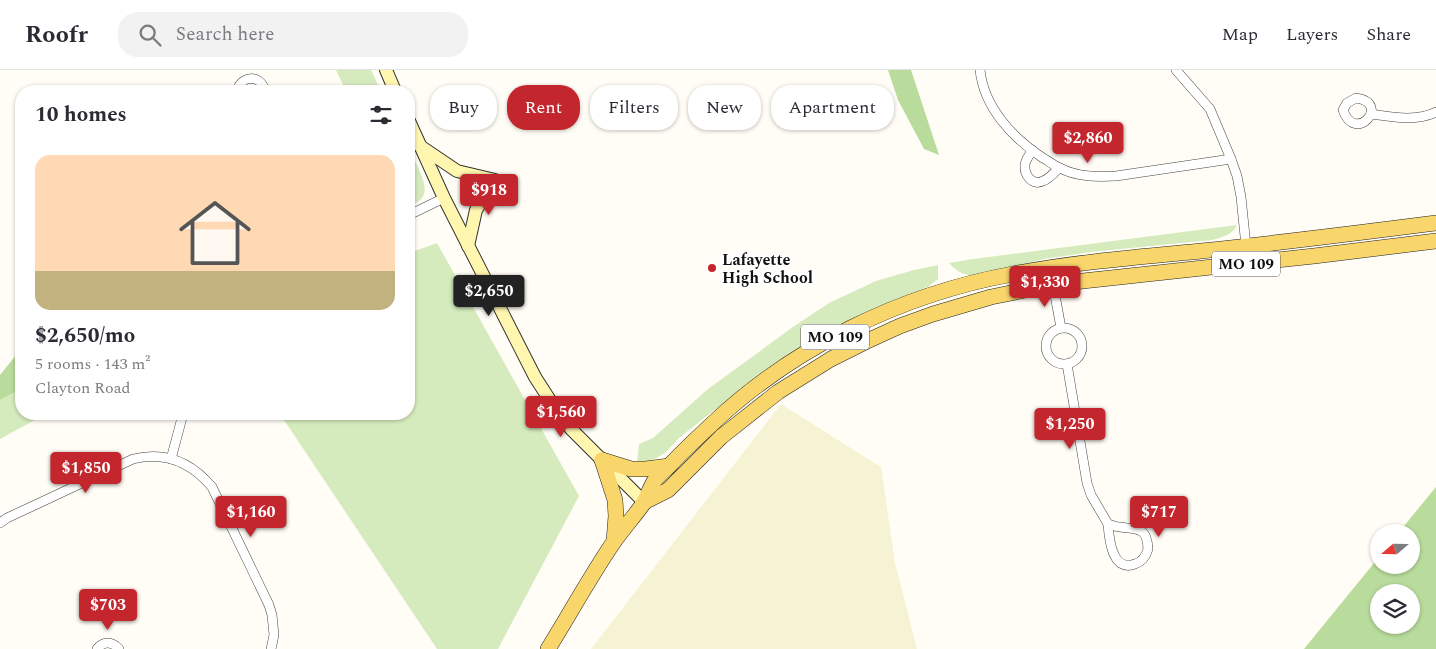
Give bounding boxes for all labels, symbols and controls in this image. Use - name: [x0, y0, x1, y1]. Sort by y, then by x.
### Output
- search box: [118, 12, 468, 57]
- text: Roofr: [25, 17, 88, 53]
- text: Search here: [176, 20, 274, 49]
- icon: search: [136, 21, 164, 49]
- text: Map: [1222, 21, 1258, 48]
- text: Layers: [1286, 21, 1338, 48]
- text: Share: [1366, 21, 1411, 48]
- chip: Buy: [430, 85, 497, 130]
- chip: Rent: [507, 85, 580, 130]
- chip: Filters: [590, 85, 678, 130]
- chip: New: [688, 85, 761, 130]
- chip: Apartment: [771, 85, 894, 130]
- text: 10 homes: [35, 99, 127, 131]
- icon: filters: [367, 101, 395, 129]
- pin: $2,860: [1047, 122, 1129, 164]
- text: $2,860: [1063, 126, 1113, 150]
- pin: $918: [459, 174, 519, 216]
- text: $918: [471, 178, 507, 202]
- icon: home: [170, 188, 260, 278]
- place label: Lafayette High School: [722, 248, 813, 290]
- road number: MO 109: [1212, 252, 1280, 276]
- marker: Lafayette High School: [706, 262, 718, 274]
- pin: $1,330: [1004, 266, 1086, 308]
- text: $1,330: [1020, 270, 1070, 294]
- pin: $2,650: [448, 274, 530, 317]
- text: $2,650: [464, 279, 514, 303]
- text: $2,650/mo: [35, 320, 135, 352]
- road number: MO 109: [801, 324, 869, 350]
- text: 5 rooms · 143 m²: [35, 352, 150, 376]
- text: Clayton Road: [35, 376, 130, 400]
- pin: $1,560: [520, 396, 602, 438]
- text: $1,560: [536, 400, 586, 424]
- pin: $1,250: [1029, 408, 1111, 450]
- text: $1,250: [1045, 412, 1095, 436]
- pin: $1,850: [45, 452, 127, 494]
- text: $1,850: [61, 456, 111, 480]
- pin: $1,160: [210, 496, 292, 538]
- pin: $717: [1129, 496, 1189, 538]
- text: $1,160: [226, 500, 276, 524]
- text: $717: [1141, 500, 1177, 524]
- north arrow: [1370, 524, 1420, 574]
- map controls: [1370, 524, 1420, 634]
- button: layers: [1370, 584, 1420, 634]
- pin: $703: [78, 588, 138, 631]
- text: $703: [90, 593, 126, 617]

